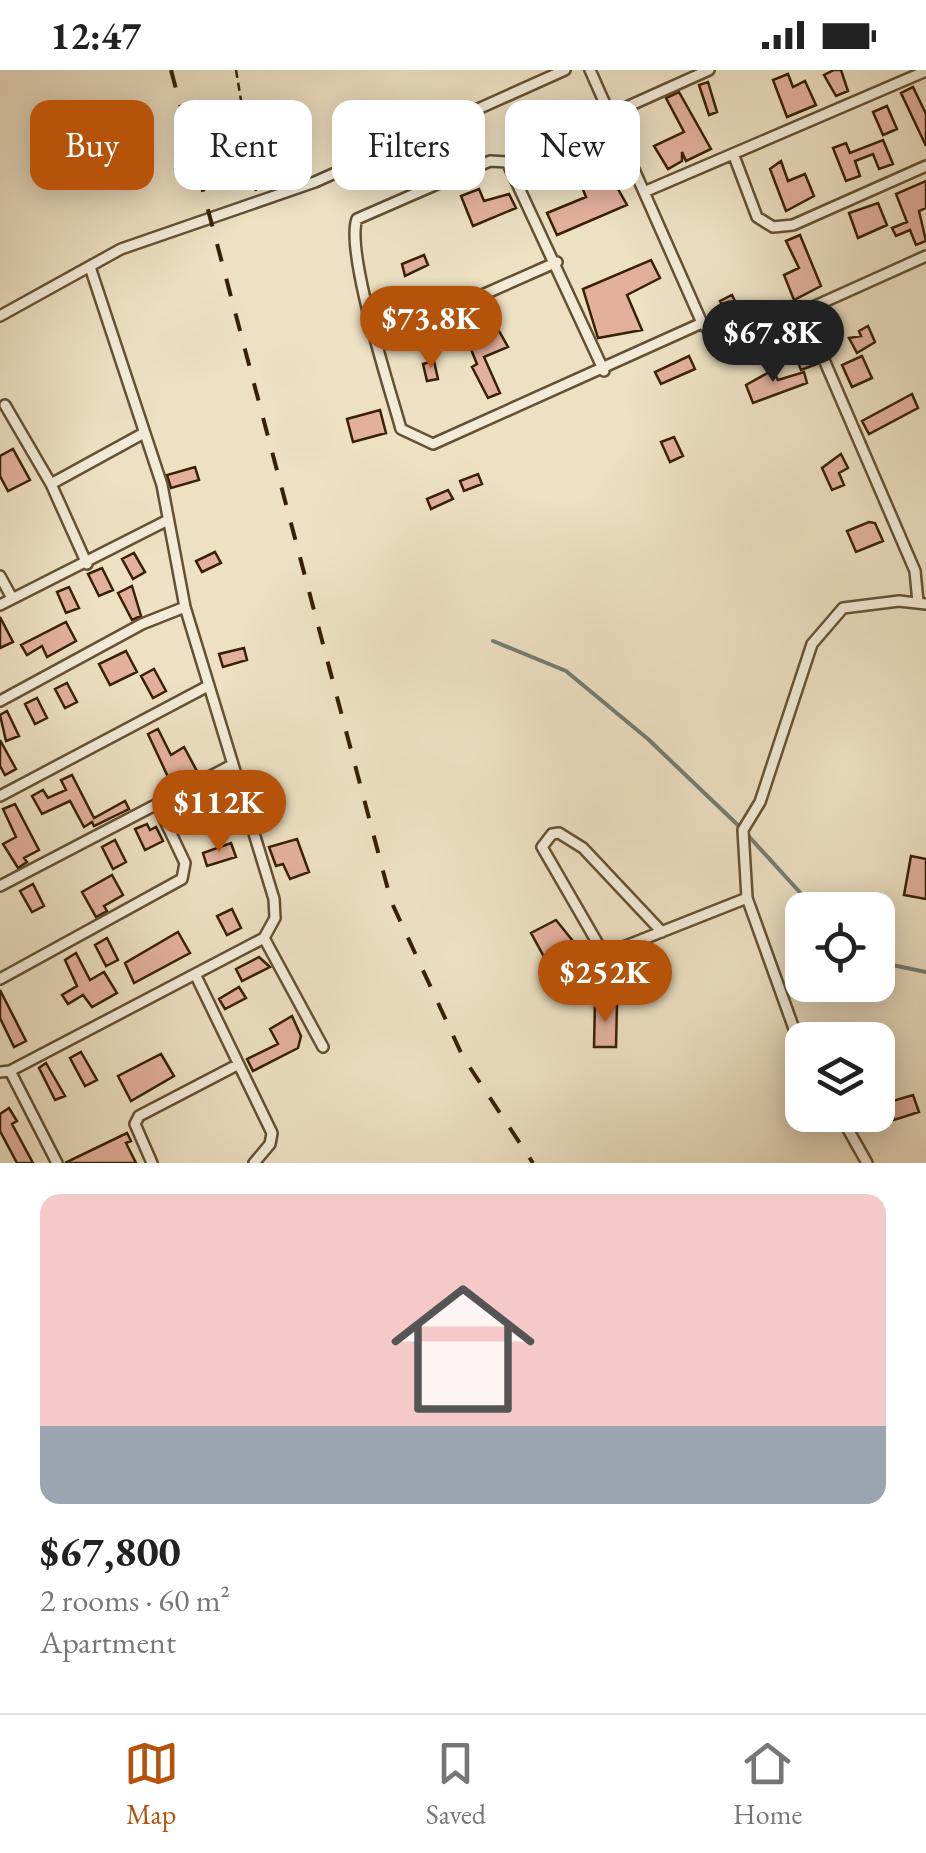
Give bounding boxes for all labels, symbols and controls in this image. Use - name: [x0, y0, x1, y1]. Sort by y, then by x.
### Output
- text: 12:47: [50, 11, 141, 60]
- chip: Buy: [30, 100, 154, 190]
- chip: Rent: [174, 100, 312, 190]
- chip: Filters: [332, 100, 485, 190]
- chip: New: [505, 100, 640, 190]
- pin: $73.8K: [350, 286, 512, 371]
- text: $73.8K: [382, 297, 480, 339]
- pin: $67.8K: [692, 300, 854, 385]
- text: $67.8K: [724, 311, 822, 353]
- pin: $112K: [149, 770, 289, 855]
- text: $112K: [174, 781, 264, 823]
- map controls: [785, 892, 895, 1132]
- button: locate: [785, 892, 895, 1002]
- pin: $252K: [535, 940, 675, 1025]
- text: $252K: [560, 951, 650, 993]
- button: layers: [785, 1022, 895, 1132]
- icon: home: [373, 1259, 553, 1439]
- text: $67,800: [40, 1524, 181, 1579]
- text: 2 rooms · 60 m²: [40, 1579, 230, 1621]
- text: Apartment: [40, 1621, 176, 1663]
- tab: Map: [124, 1736, 179, 1832]
- tab: Saved: [426, 1736, 486, 1832]
- tab: Home: [733, 1736, 802, 1832]

